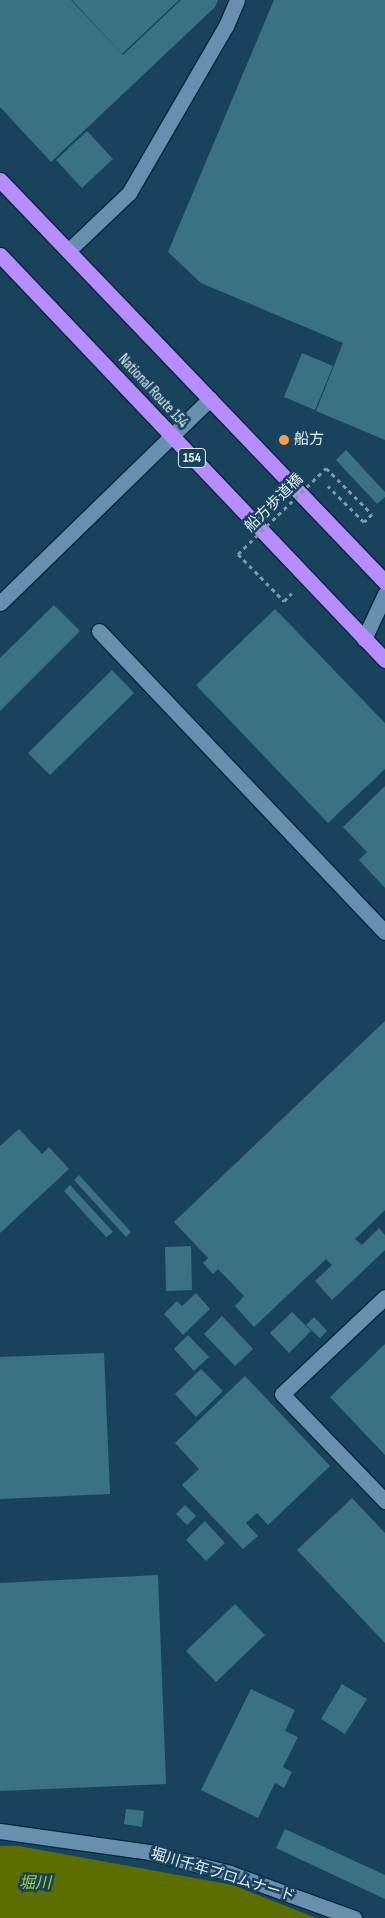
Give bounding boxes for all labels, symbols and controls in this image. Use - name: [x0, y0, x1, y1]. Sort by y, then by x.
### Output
- street label: National Route 154: [114, 350, 192, 432]
- place label: 船方: [294, 431, 324, 449]
- marker: 船方: [278, 434, 290, 446]
- road number: 154: [177, 446, 207, 469]
- street label: 船方歩道橋: [241, 470, 307, 536]
- street label: 堀川千年プロムナード: [149, 1844, 297, 1906]
- water label: 堀川: [19, 1874, 51, 1894]

